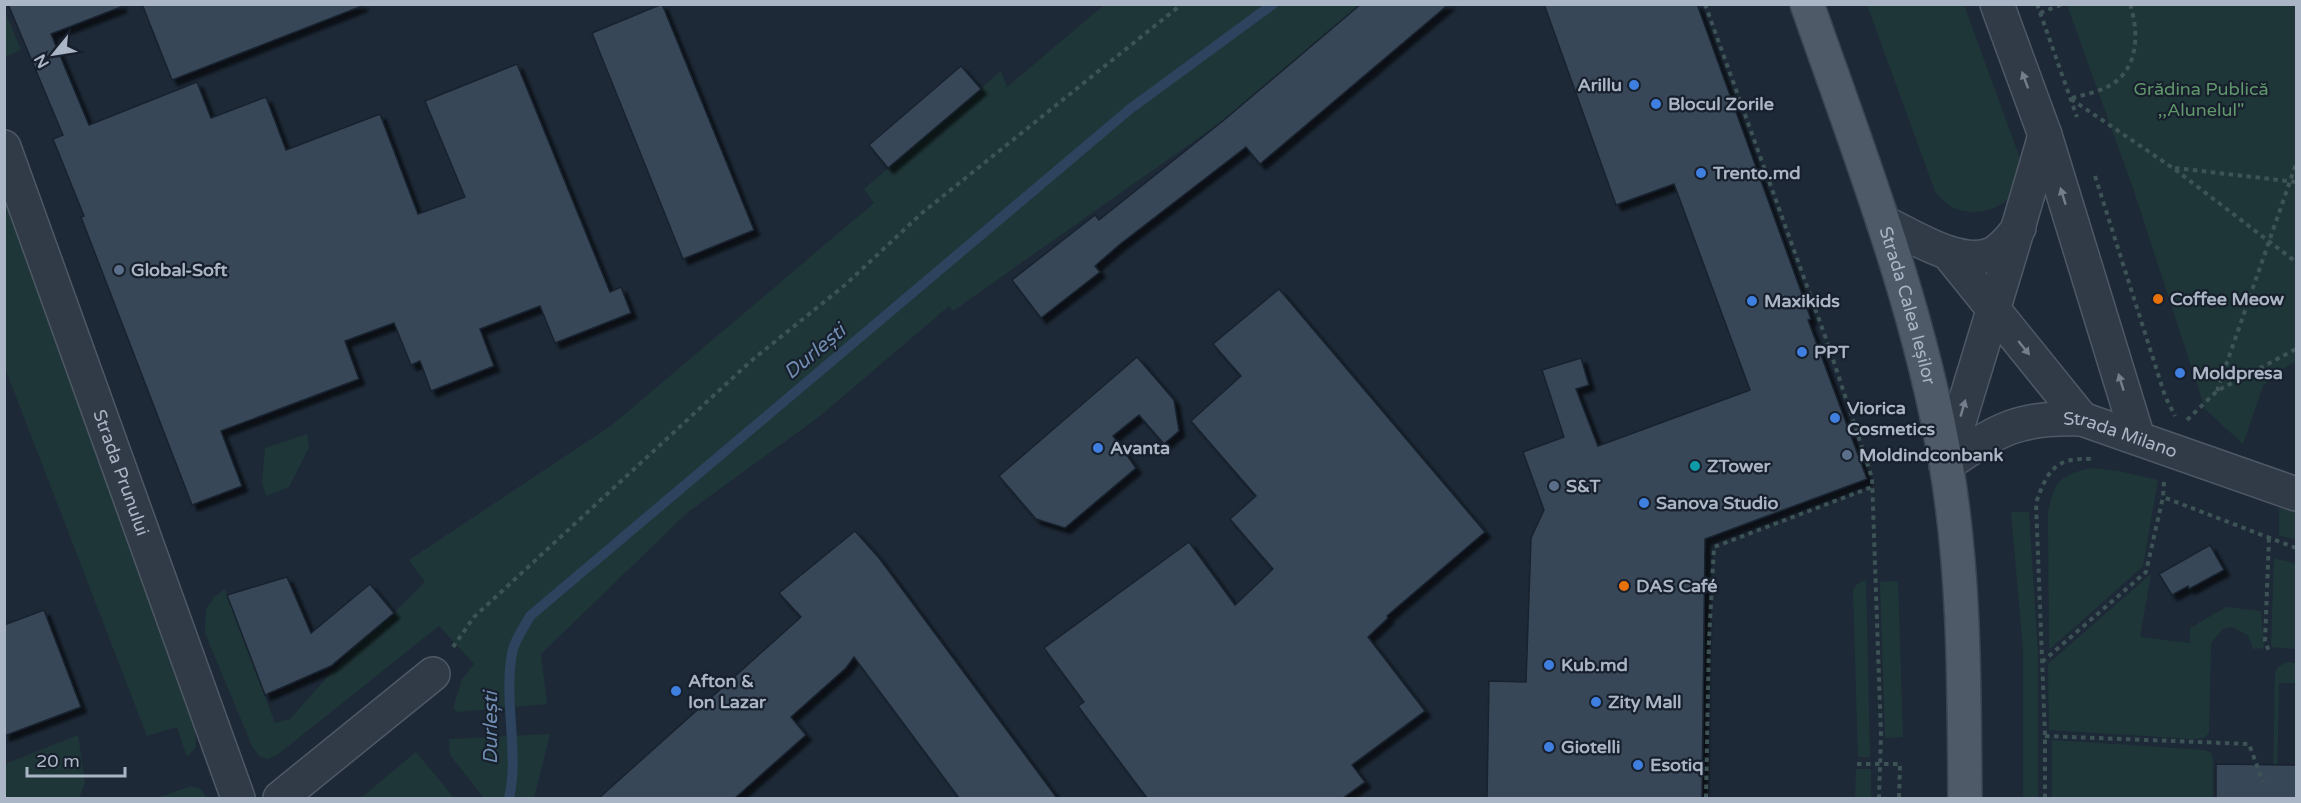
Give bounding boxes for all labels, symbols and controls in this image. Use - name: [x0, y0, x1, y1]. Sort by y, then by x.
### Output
- north arrow: [24, 24, 84, 84]
- text: N: [30, 50, 54, 72]
- one-way arrow: [2019, 71, 2029, 89]
- place label: Arillu: [1577, 74, 1622, 96]
- marker: Arillu: [1627, 78, 1641, 92]
- park label: Grădina Publică ,,Alunelul": [2133, 78, 2269, 121]
- place label: Blocul Zorile: [1668, 93, 1774, 115]
- marker: Blocul Zorile: [1649, 97, 1663, 111]
- place label: Trento.md: [1712, 162, 1801, 184]
- marker: Trento.md: [1694, 166, 1708, 180]
- one-way arrow: [2058, 187, 2068, 205]
- street label: Strada Calea Ieșilor: [1874, 224, 1940, 387]
- place label: Global-Soft: [131, 259, 228, 281]
- marker: Global-Soft: [112, 263, 126, 277]
- place label: Coffee Meow: [2170, 288, 2285, 310]
- place label: Maxikids: [1764, 290, 1840, 312]
- marker: Coffee Meow: [2151, 292, 2165, 306]
- marker: Maxikids: [1745, 294, 1759, 308]
- water label: Durlești: [779, 317, 853, 385]
- one-way arrow: [2018, 340, 2031, 356]
- place label: PPT: [1814, 341, 1850, 363]
- marker: PPT: [1795, 345, 1809, 359]
- place label: Moldpresa: [2192, 362, 2283, 384]
- marker: Moldpresa: [2173, 366, 2187, 380]
- one-way arrow: [2116, 373, 2125, 391]
- place label: Viorica Cosmetics: [1847, 397, 1935, 440]
- one-way arrow: [1959, 399, 1968, 417]
- street label: Strada Prunului: [88, 407, 154, 539]
- street label: Strada Milano: [2063, 408, 2180, 463]
- marker: Viorica Cosmetics: [1828, 411, 1842, 425]
- place label: Avanta: [1110, 437, 1170, 459]
- marker: Avanta: [1091, 441, 1105, 455]
- place label: Moldindconbank: [1859, 444, 2004, 466]
- marker: Moldindconbank: [1840, 448, 1854, 462]
- place label: ZTower: [1707, 455, 1771, 477]
- marker: ZTower: [1688, 459, 1702, 473]
- place label: S&T: [1566, 475, 1601, 497]
- marker: S&T: [1547, 479, 1561, 493]
- place label: Sanova Studio: [1656, 492, 1779, 514]
- marker: Sanova Studio: [1637, 496, 1651, 510]
- place label: DAS Café: [1636, 575, 1717, 597]
- marker: DAS Café: [1617, 579, 1631, 593]
- place label: Kub.md: [1561, 654, 1628, 676]
- marker: Kub.md: [1542, 658, 1556, 672]
- place label: Afton & Ion Lazar: [688, 670, 767, 713]
- marker: Afton & Ion Lazar: [669, 684, 683, 698]
- water label: Durlești: [479, 688, 503, 765]
- place label: Zity Mall: [1608, 691, 1682, 713]
- marker: Zity Mall: [1589, 695, 1603, 709]
- place label: Giotelli: [1561, 736, 1620, 758]
- scale bar: [27, 740, 124, 778]
- marker: Giotelli: [1542, 740, 1556, 754]
- text: 20 m: [36, 750, 80, 772]
- place label: Esotiq: [1650, 754, 1704, 776]
- marker: Esotiq: [1631, 758, 1645, 772]

